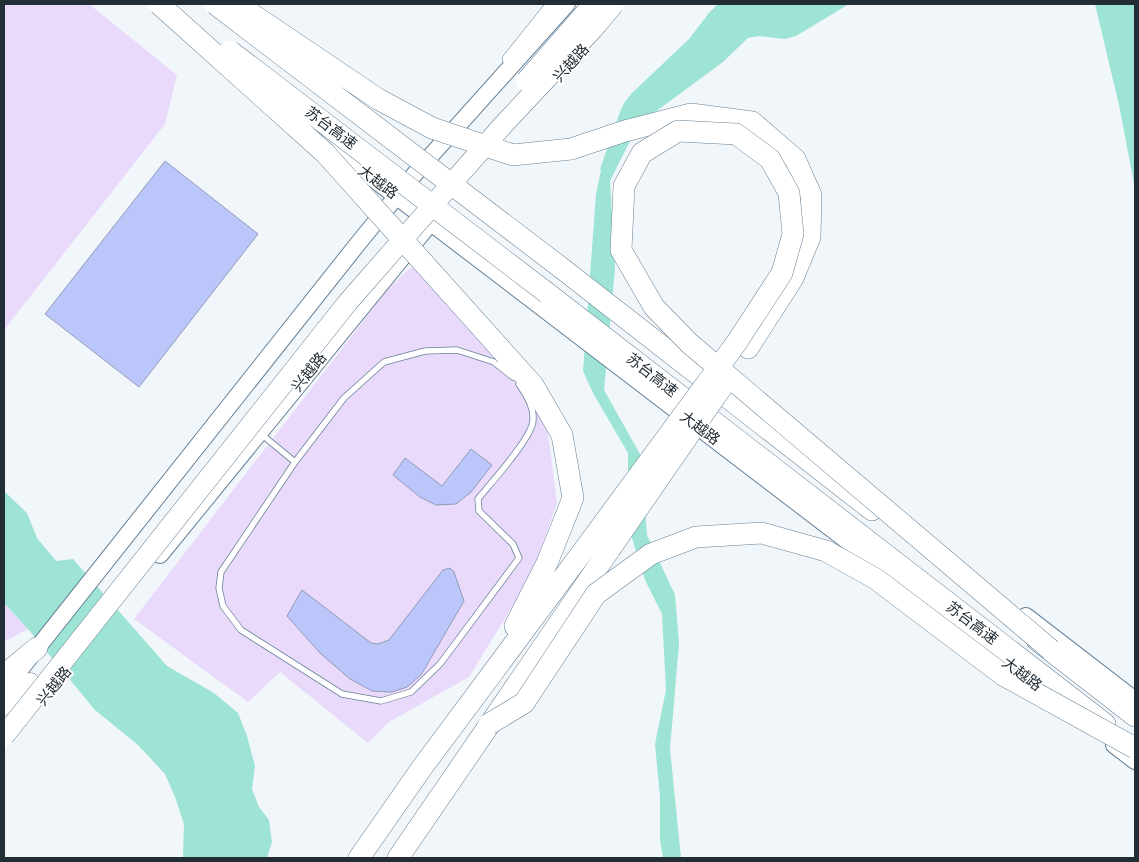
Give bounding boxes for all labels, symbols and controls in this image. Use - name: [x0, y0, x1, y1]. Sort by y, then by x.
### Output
- street label: 兴越路: [549, 40, 593, 86]
- street label: 苏台高速: [302, 103, 360, 153]
- street label: 大越路: [355, 161, 401, 203]
- street label: 兴越路: [288, 349, 330, 395]
- street label: 苏台高速: [623, 349, 681, 401]
- street label: 大越路: [677, 407, 723, 449]
- street label: 苏台高速: [943, 598, 1001, 648]
- street label: 大越路: [999, 653, 1045, 695]
- street label: 兴越路: [33, 663, 75, 709]

